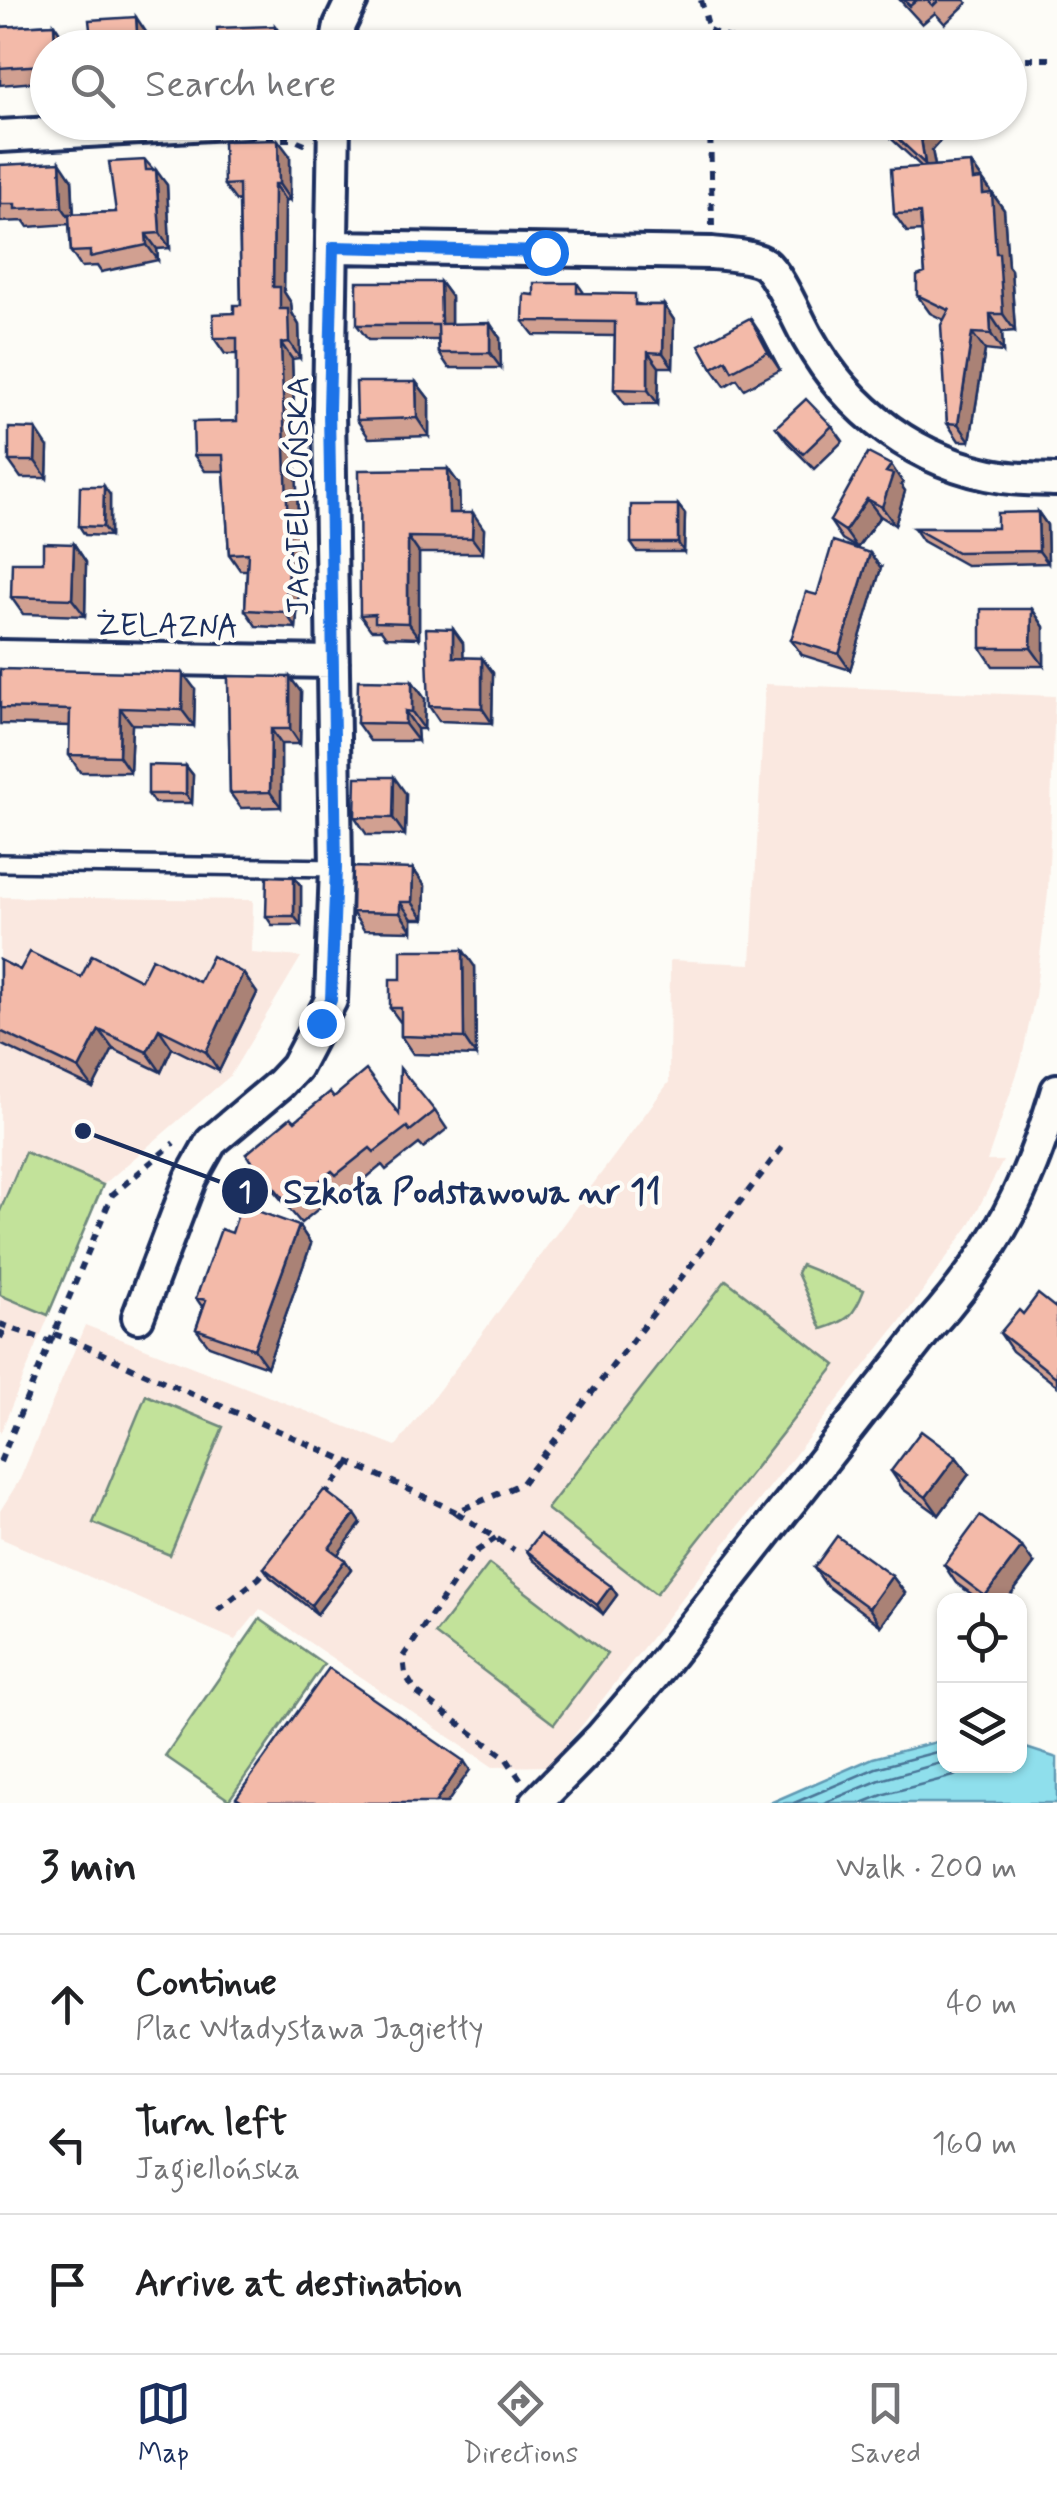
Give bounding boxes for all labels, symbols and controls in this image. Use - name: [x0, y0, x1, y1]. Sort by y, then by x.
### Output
- search box: [30, 30, 1027, 140]
- icon: search: [65, 58, 120, 113]
- text: Search here: [145, 61, 336, 110]
- route start: [523, 230, 569, 276]
- street label: JAGIELLOŃSKA: [278, 376, 320, 616]
- street label: ŻELAZNA: [95, 605, 239, 649]
- route end: [299, 1001, 345, 1047]
- callout: Szkoła Podstawowa nr 11: [220, 1158, 674, 1223]
- text: Szkoła Podstawowa nr 11: [283, 1170, 661, 1216]
- text: 1: [238, 1173, 252, 1212]
- map controls: [937, 1593, 1027, 1773]
- button: locate: [937, 1593, 1027, 1683]
- button: layers: [937, 1683, 1027, 1773]
- text: 3 min: [40, 1841, 137, 1896]
- text: Walk · 200 m: [836, 1847, 1017, 1889]
- text: Continue: [135, 1959, 277, 2008]
- icon: ahead: [40, 1977, 95, 2032]
- text: 40 m: [946, 1983, 1017, 2025]
- text: Plac Władysława Jagiełły: [135, 2008, 484, 2050]
- text: Turn left: [135, 2099, 287, 2148]
- icon: left: [40, 2117, 95, 2172]
- text: 160 m: [932, 2123, 1017, 2165]
- text: Jagiellońska: [135, 2148, 300, 2190]
- icon: arrive: [40, 2257, 95, 2312]
- text: Arrive at destination: [135, 2260, 462, 2309]
- tab: Map: [136, 2376, 191, 2473]
- tab: Directions: [463, 2376, 578, 2473]
- tab: Saved: [850, 2376, 921, 2473]

